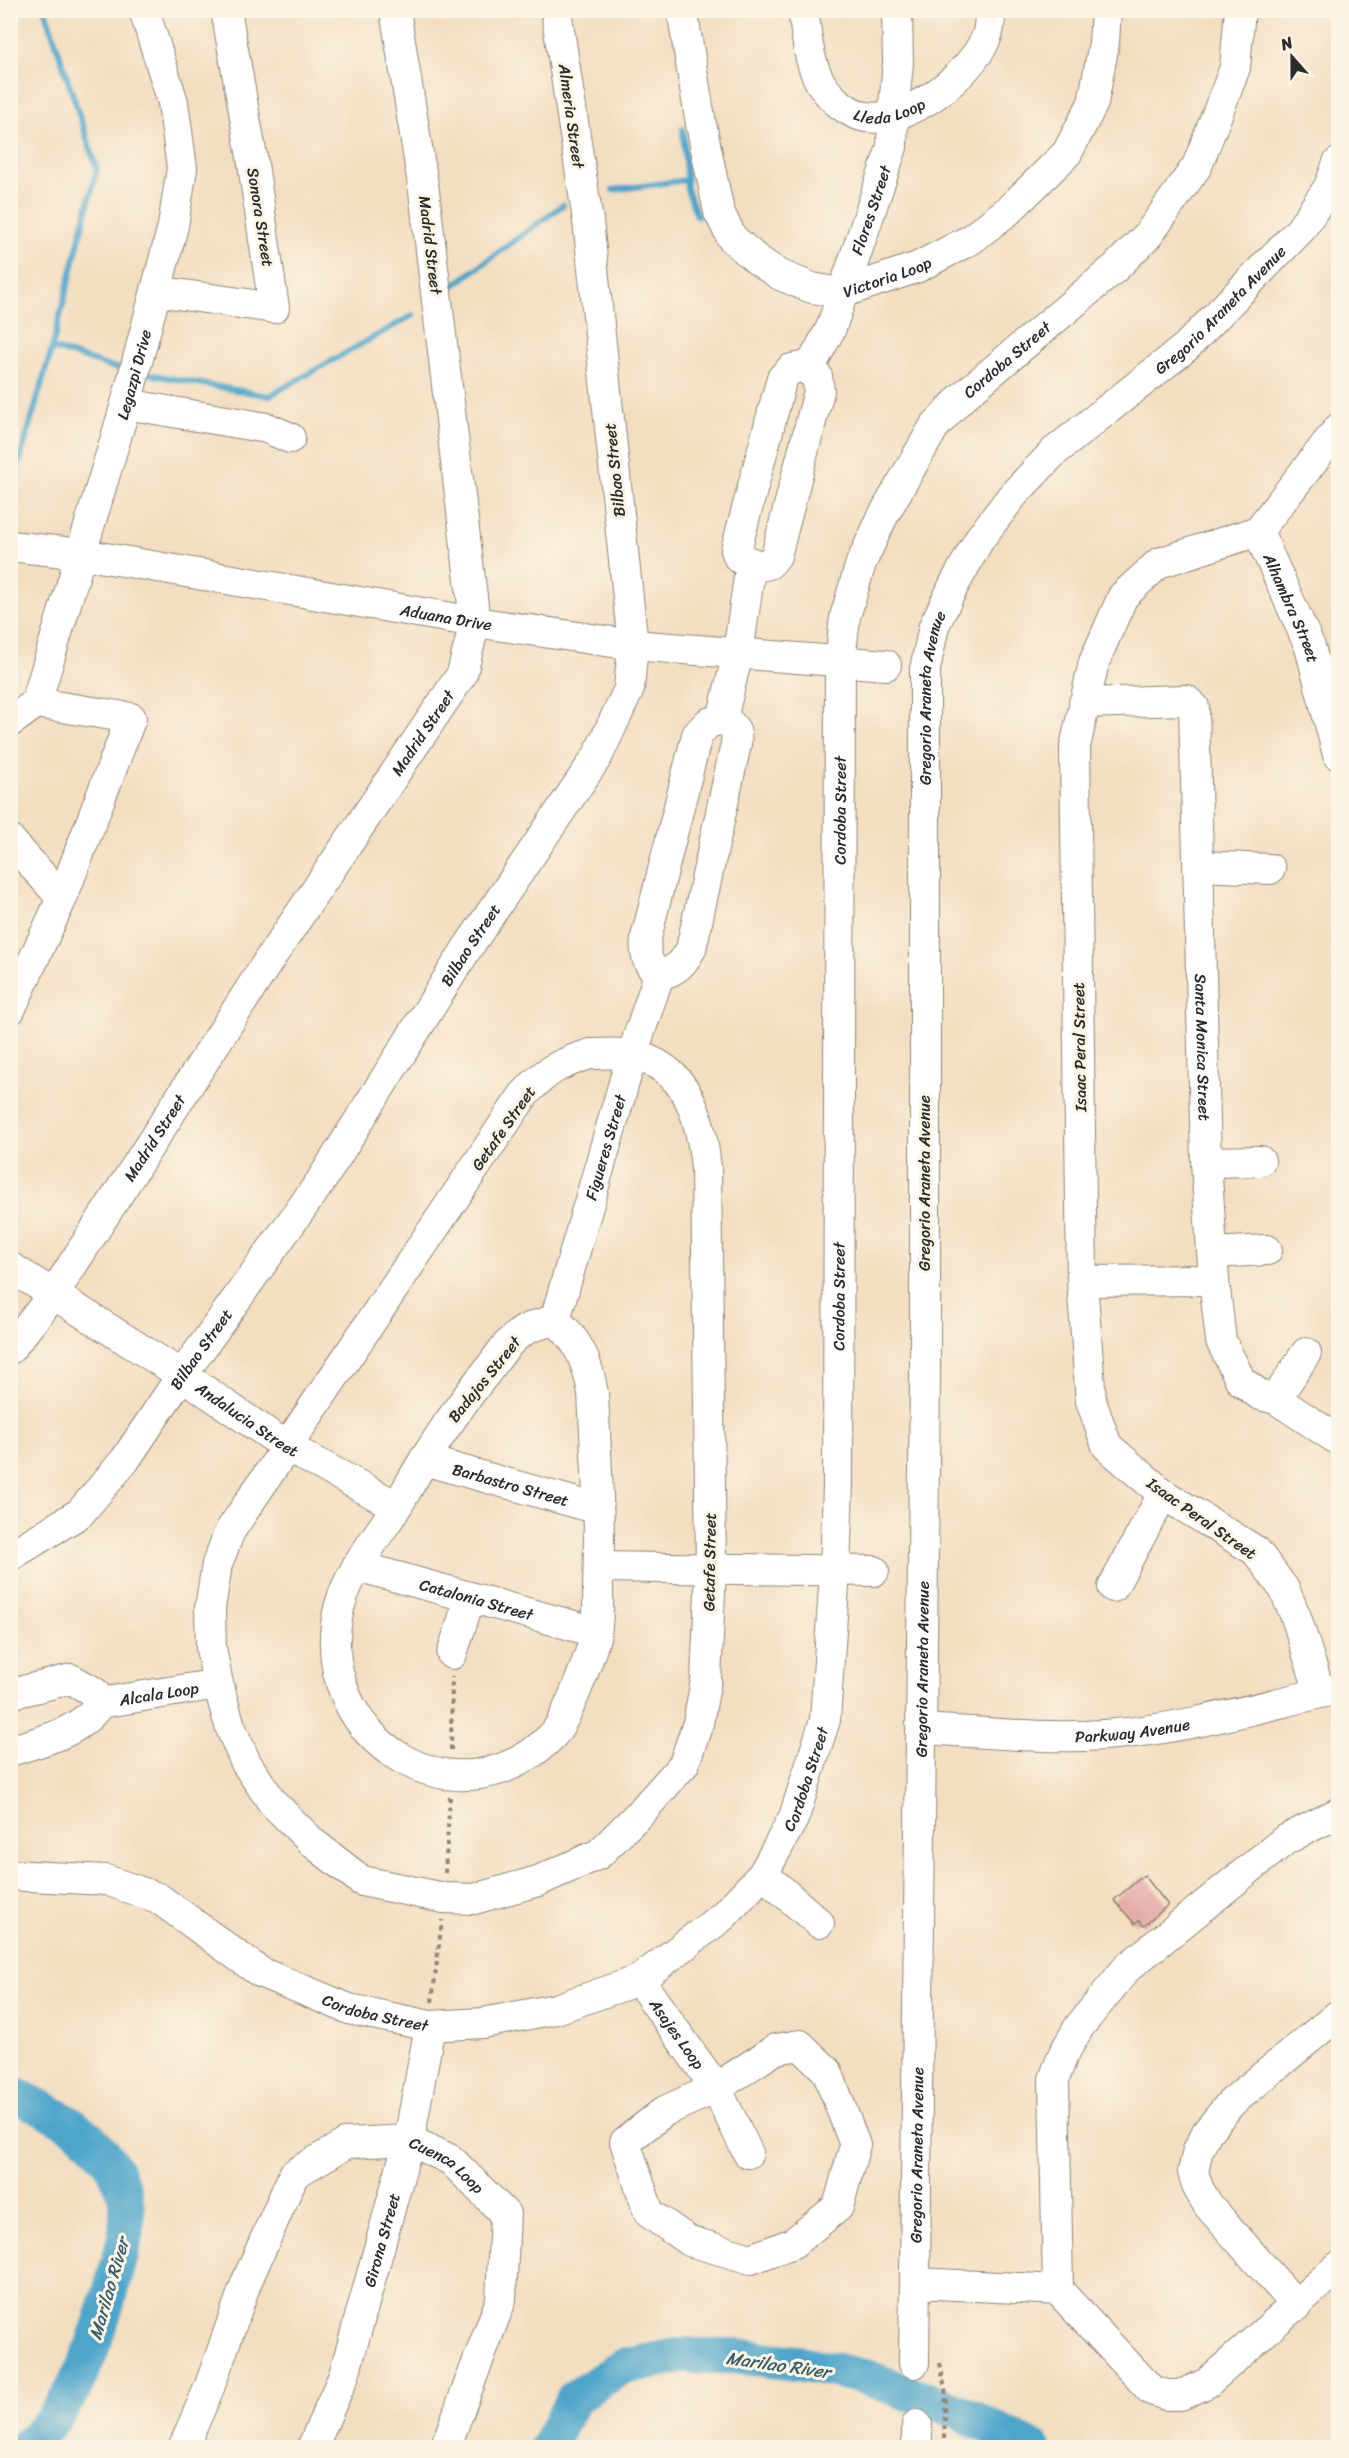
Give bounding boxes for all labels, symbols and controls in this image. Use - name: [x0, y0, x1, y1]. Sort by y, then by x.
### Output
- north arrow: [1262, 27, 1322, 87]
- text: N: [1275, 28, 1298, 59]
- street label: Almeria Street: [550, 61, 593, 171]
- street label: Lleda Loop: [849, 90, 931, 133]
- street label: Flores Street: [843, 161, 900, 259]
- street label: Sonora Street: [238, 165, 283, 269]
- street label: Madrid Street: [410, 194, 451, 297]
- street label: Gregorio Araneta Avenue: [1148, 238, 1293, 382]
- street label: Victoria Loop: [839, 248, 938, 306]
- street label: Cordoba Street: [956, 313, 1058, 406]
- street label: Legazpi Drive: [108, 326, 160, 423]
- street label: Bilbao Street: [595, 422, 634, 518]
- street label: Alhambra Street: [1254, 547, 1327, 666]
- street label: Aduana Drive: [397, 595, 494, 639]
- street label: Gregorio Araneta Avenue: [911, 605, 955, 785]
- street label: Madrid Street: [383, 683, 463, 782]
- street label: Cordoba Street: [826, 755, 855, 865]
- street label: Bilbao Street: [433, 898, 509, 992]
- street label: Santa Monica Street: [1186, 973, 1219, 1121]
- street label: Isaac Peral Street: [1064, 982, 1095, 1113]
- street label: Getafe Street: [463, 1080, 544, 1177]
- street label: Madrid Street: [116, 1088, 194, 1188]
- street label: Figueres Street: [577, 1090, 635, 1204]
- street label: Gregorio Araneta Avenue: [910, 1095, 939, 1271]
- street label: Cordoba Street: [824, 1241, 854, 1351]
- street label: Bilbao Street: [162, 1303, 240, 1396]
- street label: Badajos Street: [440, 1329, 529, 1429]
- street label: Andalucia Street: [188, 1374, 304, 1465]
- street label: Barbastro Street: [449, 1455, 572, 1515]
- street label: Isaac Peral Street: [1140, 1469, 1263, 1567]
- street label: Getafe Street: [694, 1512, 725, 1612]
- street label: Catalonia Street: [416, 1570, 537, 1629]
- street label: Gregorio Araneta Avenue: [907, 1581, 938, 1757]
- street label: Alcala Loop: [116, 1673, 201, 1715]
- street label: Parkway Avenue: [1075, 1710, 1193, 1751]
- street label: Cordoba Street: [775, 1723, 837, 1837]
- street label: Cordoba Street: [318, 1985, 431, 2040]
- street label: Asajes Loop: [641, 1991, 713, 2076]
- street label: Gregorio Araneta Avenue: [901, 2067, 932, 2243]
- street label: Cuenca Loop: [404, 2128, 492, 2201]
- street label: Girona Street: [355, 2190, 409, 2290]
- water label: Marilao River: [79, 2231, 140, 2344]
- water label: Marilao River: [724, 2342, 835, 2389]

